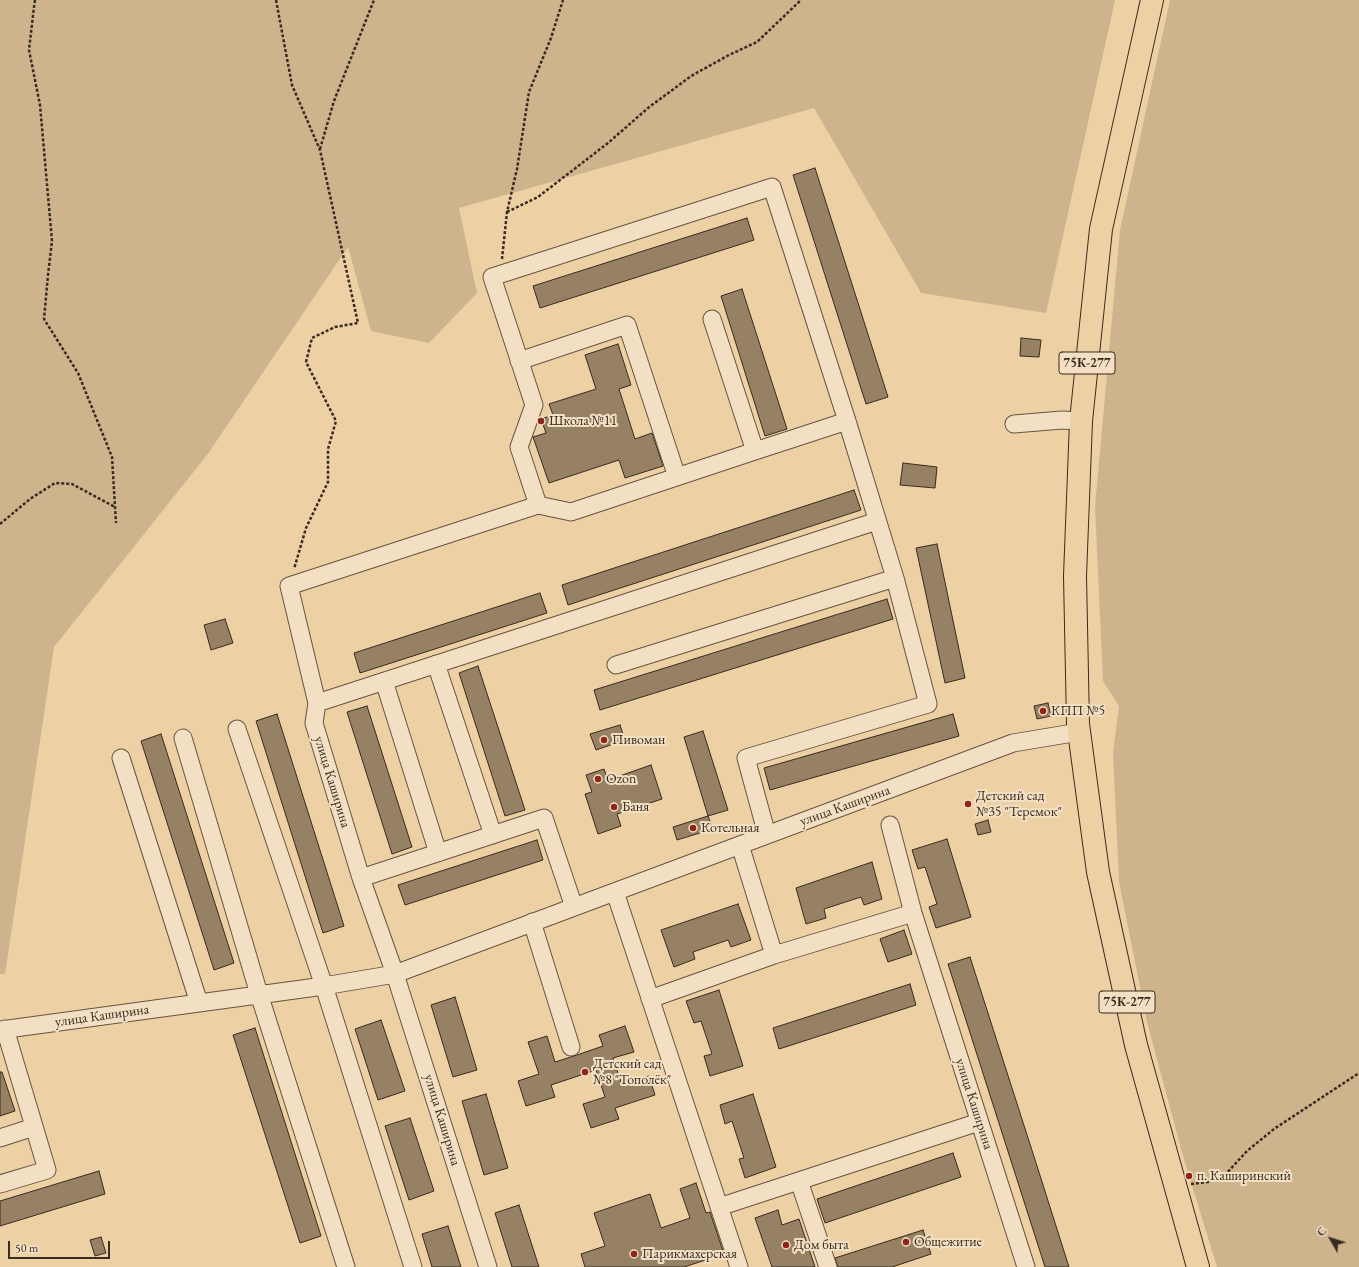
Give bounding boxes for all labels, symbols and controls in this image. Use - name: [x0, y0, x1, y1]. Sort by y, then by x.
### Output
- road number: 75К-277: [1059, 352, 1115, 374]
- place label: Школа №11: [549, 413, 617, 429]
- marker: Школа №11: [536, 416, 546, 426]
- place label: КПП №5: [1051, 703, 1105, 719]
- marker: КПП №5: [1038, 706, 1048, 716]
- place label: Пивоман: [612, 732, 665, 748]
- street label: улица Каширина: [310, 734, 354, 830]
- marker: Пивоман: [599, 735, 609, 745]
- place label: Ozon: [606, 771, 636, 787]
- marker: Ozon: [593, 774, 603, 784]
- street label: улица Каширина: [798, 782, 892, 830]
- place label: Детский сад №35 "Теремок": [976, 788, 1062, 820]
- place label: Баня: [622, 799, 649, 815]
- marker: Детский сад №35 "Теремок": [963, 799, 973, 809]
- marker: Баня: [609, 802, 619, 812]
- place label: Котельная: [701, 820, 759, 836]
- marker: Котельная: [688, 823, 698, 833]
- road number: 75К-277: [1099, 991, 1155, 1013]
- street label: улица Каширина: [54, 1001, 150, 1031]
- place label: Детский сад №8 "Тополёк": [593, 1056, 671, 1088]
- street label: улица Каширина: [951, 1056, 997, 1152]
- marker: Детский сад №8 "Тополёк": [580, 1067, 590, 1077]
- street label: улица Каширина: [420, 1072, 464, 1168]
- place label: п. Каширинский: [1197, 1168, 1291, 1184]
- marker: п. Каширинский: [1184, 1171, 1194, 1181]
- north arrow: [1311, 1219, 1351, 1259]
- text: С: [1314, 1224, 1330, 1239]
- scale bar: [10, 1233, 112, 1259]
- place label: Общежитие: [914, 1234, 982, 1250]
- place label: Дом быта: [794, 1237, 849, 1253]
- marker: Общежитие: [901, 1237, 911, 1247]
- text: 50 m: [15, 1240, 38, 1256]
- marker: Дом быта: [781, 1240, 791, 1250]
- place label: Парикмахерская: [642, 1246, 737, 1262]
- marker: Парикмахерская: [629, 1249, 639, 1259]

